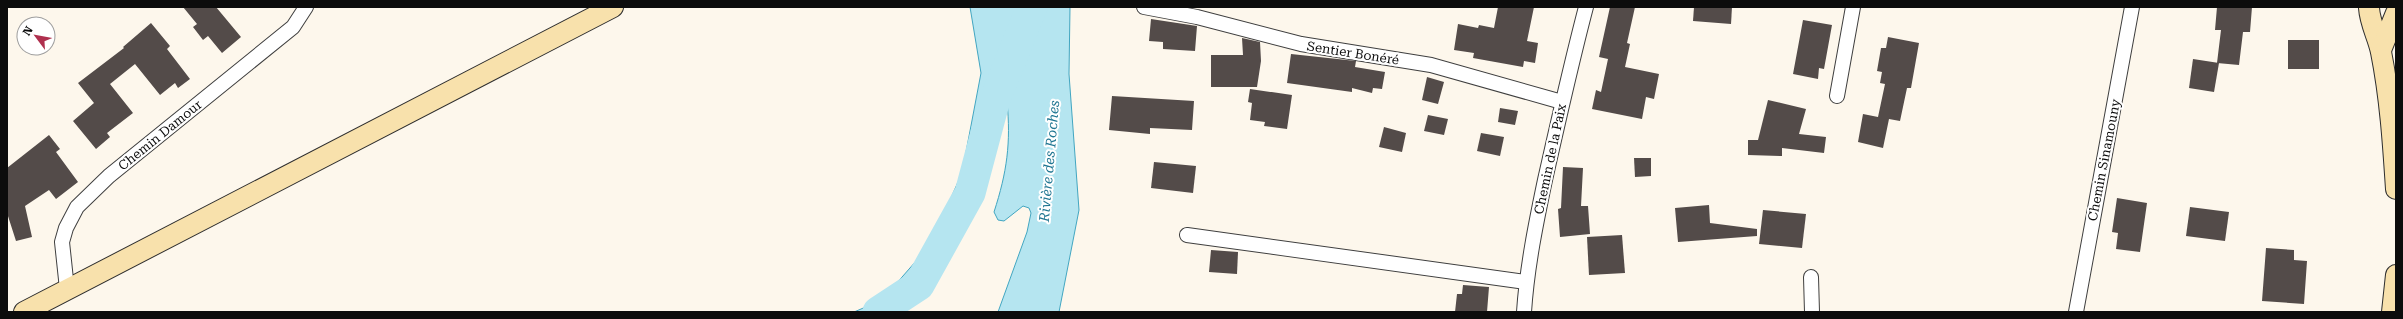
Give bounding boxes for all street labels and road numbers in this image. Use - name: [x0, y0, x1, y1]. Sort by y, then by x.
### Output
- street label: Sentier Bonéré: [1306, 38, 1400, 68]
- street label: Chemin Damour: [115, 96, 205, 173]
- street label: Chemin Sinamouny: [2085, 97, 2123, 222]
- street label: Chemin de la Paix: [1531, 102, 1569, 216]

